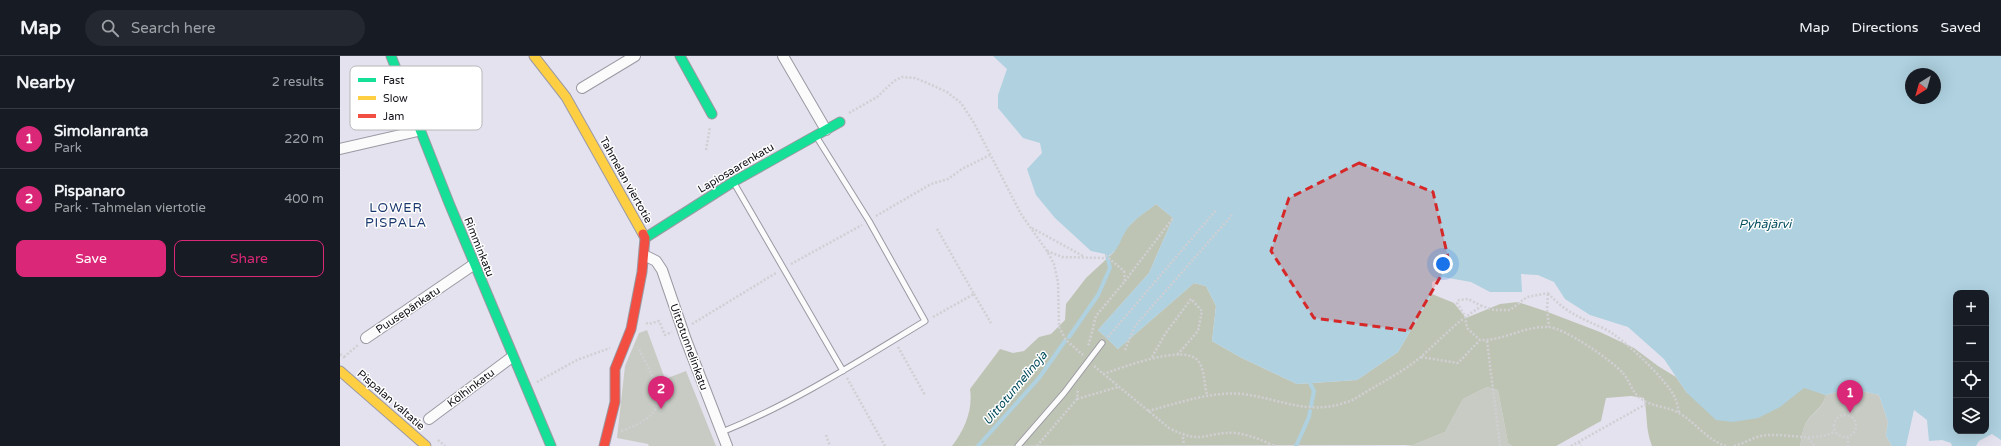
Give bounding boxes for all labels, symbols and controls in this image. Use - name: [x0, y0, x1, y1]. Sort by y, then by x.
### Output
- search box: [85, 10, 365, 46]
- text: Map: [20, 17, 61, 39]
- icon: search: [99, 17, 121, 39]
- text: Search here: [131, 19, 215, 37]
- text: Map: [1799, 19, 1830, 36]
- text: Directions: [1852, 19, 1919, 36]
- text: Saved: [1941, 19, 1981, 36]
- legend: [350, 66, 482, 130]
- north arrow: [1905, 68, 1941, 104]
- text: Nearby: [16, 72, 75, 93]
- text: 2 results: [272, 74, 324, 90]
- text: Fast: [383, 74, 404, 87]
- text: Slow: [383, 92, 408, 105]
- text: Jam: [383, 110, 404, 123]
- text: Simolanranta: [54, 122, 148, 140]
- text: 1: [25, 131, 33, 147]
- text: 220 m: [284, 131, 324, 147]
- street label: Tahmelan viertotie: [597, 135, 655, 225]
- text: Park: [54, 140, 82, 156]
- street label: Lapiosaarenkatu: [696, 140, 776, 196]
- text: Pispanaro: [54, 182, 125, 200]
- text: 2: [25, 191, 33, 207]
- text: 400 m: [284, 191, 324, 207]
- text: Park · Tahmelan viertotie: [54, 200, 206, 216]
- district label: LOWER PISPALA: [365, 200, 427, 231]
- street label: Rimminkatu: [461, 215, 497, 279]
- water label: Pyhäjärvi: [1739, 217, 1793, 231]
- button: Save: [16, 240, 166, 277]
- button: Share: [174, 240, 324, 277]
- your location: [1433, 254, 1453, 274]
- street label: Puusepänkatu: [373, 284, 443, 336]
- map controls: [1953, 290, 1989, 434]
- button: +: [1953, 290, 1989, 326]
- street label: Uittotunnelinkatu: [667, 302, 711, 392]
- button: −: [1953, 326, 1989, 362]
- water label: Uittotunnelinoja: [980, 348, 1050, 428]
- button: locate: [1953, 362, 1989, 398]
- street label: Kölhinkatu: [445, 366, 497, 410]
- street label: Pispalan valtatie: [355, 367, 427, 433]
- pin: 2: [648, 376, 674, 409]
- pin: 1: [1837, 380, 1863, 413]
- button: layers: [1953, 398, 1989, 434]

